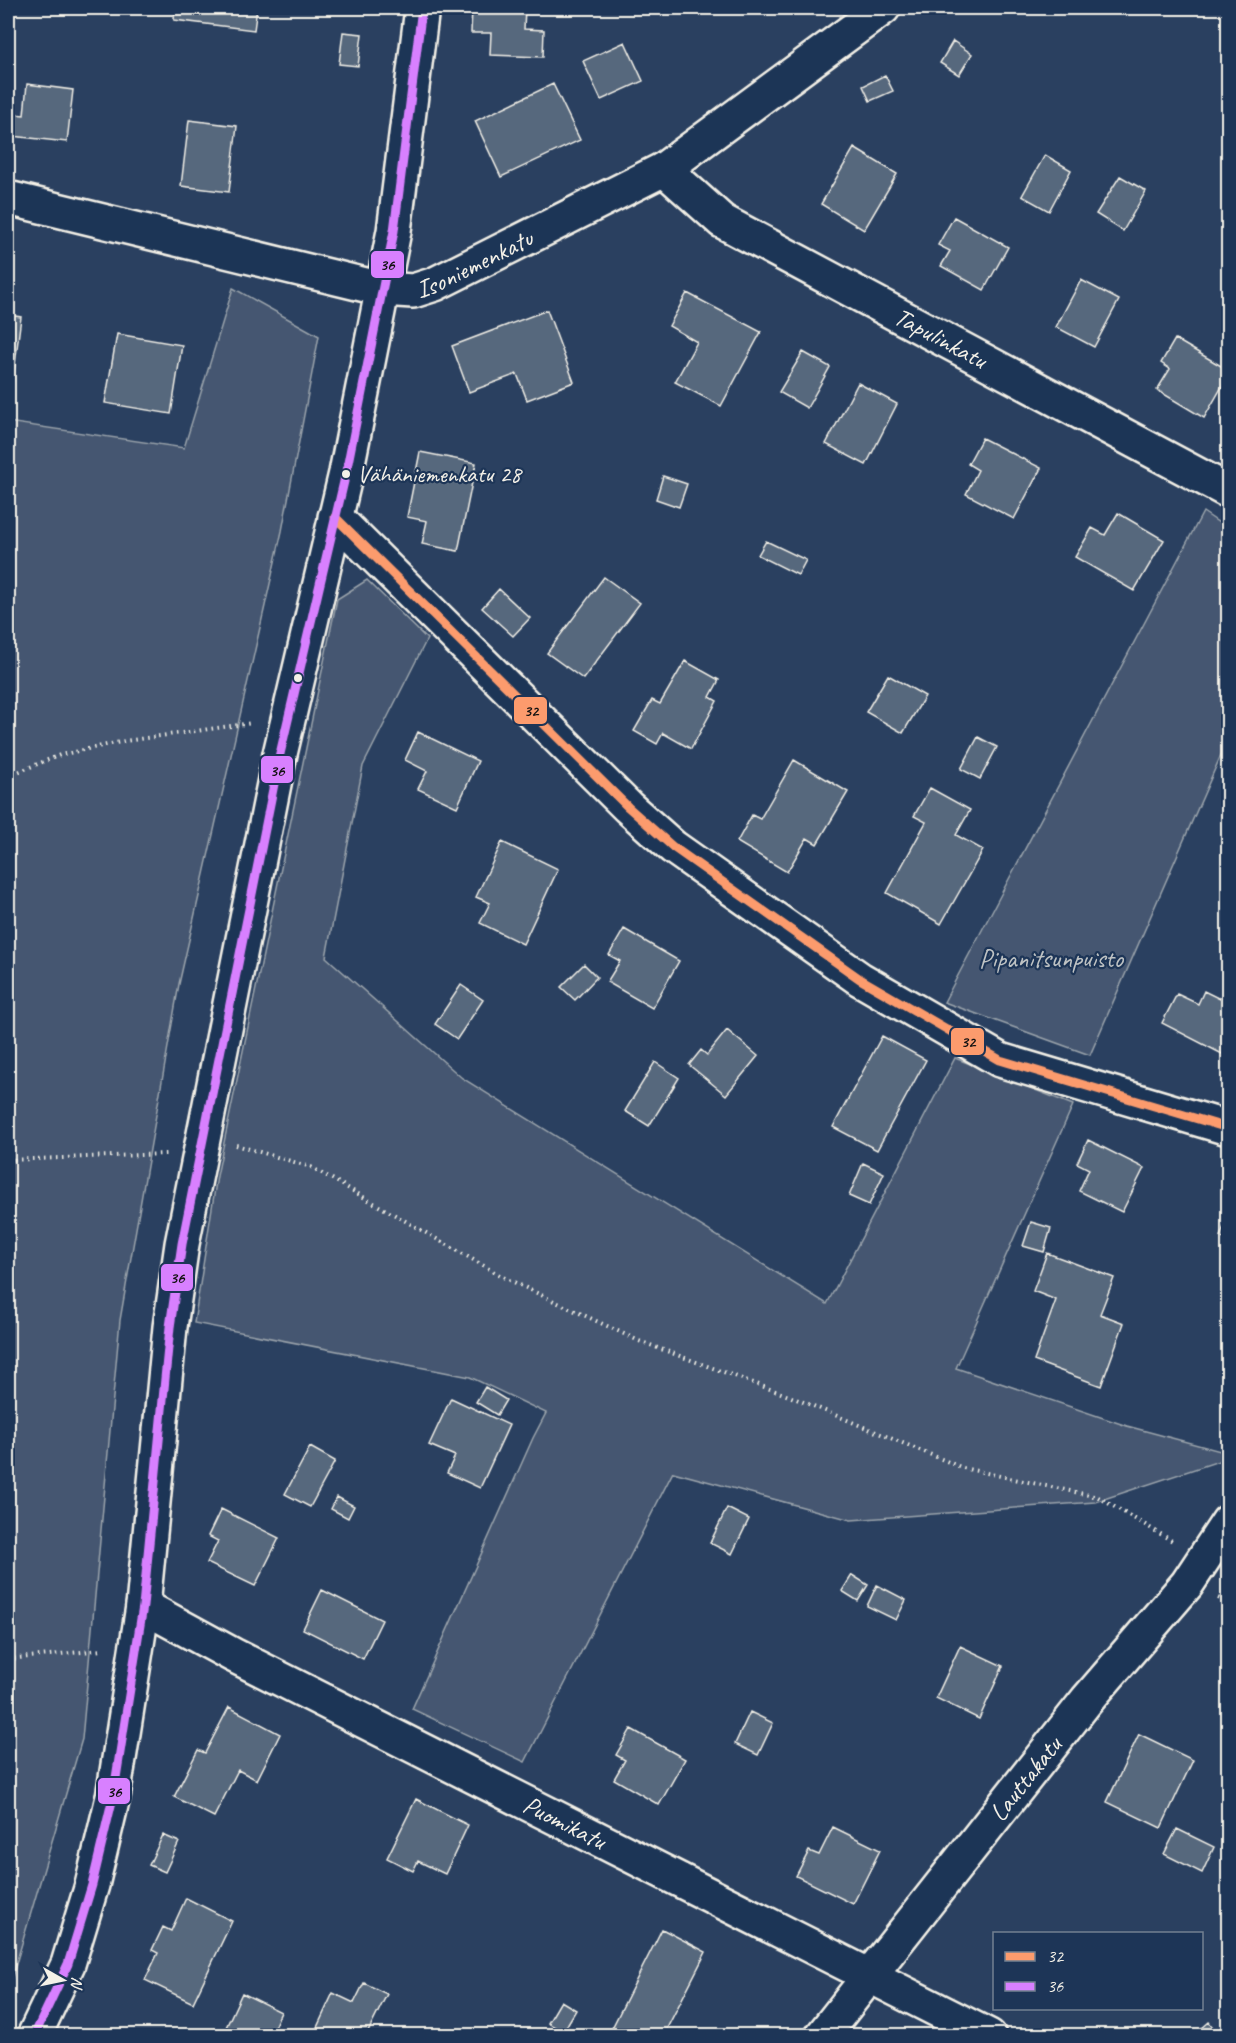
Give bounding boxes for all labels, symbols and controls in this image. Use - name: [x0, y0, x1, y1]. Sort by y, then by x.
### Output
- street label: Isoniemenkatu: [412, 221, 539, 306]
- line badge: 36: [370, 250, 405, 279]
- text: 36: [380, 255, 396, 275]
- street label: Tapulinkatu: [889, 300, 995, 377]
- place label: Vähäniemenkatu 28: [357, 459, 523, 489]
- marker: Vähäniemenkatu 28: [340, 468, 352, 480]
- unlabelled marker: [292, 672, 304, 684]
- line badge: 32: [513, 696, 548, 725]
- text: 32: [524, 701, 540, 721]
- line badge: 36: [260, 755, 294, 784]
- text: 36: [270, 761, 286, 781]
- park label: Pipanitsunpuisto: [979, 942, 1125, 975]
- line badge: 32: [950, 1027, 985, 1056]
- text: 32: [961, 1032, 977, 1052]
- line badge: 36: [160, 1263, 194, 1292]
- text: 36: [170, 1268, 186, 1288]
- street label: Lauttakatu: [981, 1727, 1070, 1828]
- line badge: 36: [97, 1777, 131, 1805]
- text: 36: [107, 1782, 123, 1802]
- street label: Puomikatu: [518, 1788, 614, 1858]
- legend: [993, 1932, 1203, 2010]
- text: 32: [1047, 1945, 1065, 1967]
- north arrow: [33, 1950, 93, 2010]
- text: 36: [1047, 1975, 1064, 1997]
- text: N: [66, 1976, 87, 1992]

